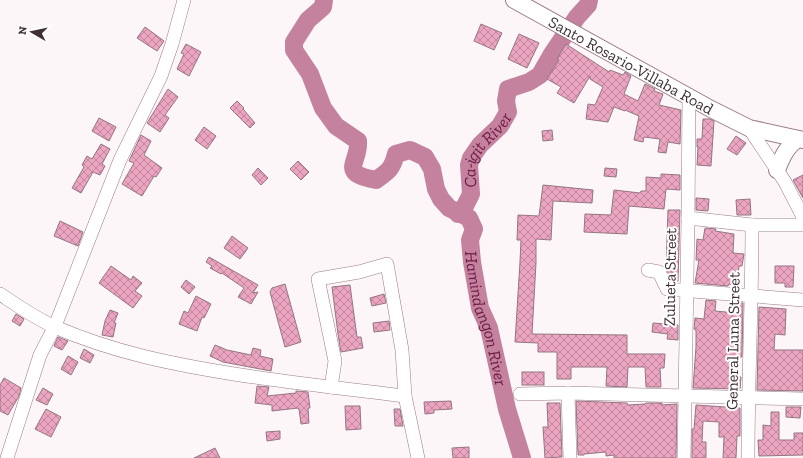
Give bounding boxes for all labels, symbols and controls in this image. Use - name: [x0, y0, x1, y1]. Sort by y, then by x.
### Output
- north arrow: [12, 12, 52, 52]
- street label: Santo Rosario-Villaba Road: [546, 12, 717, 118]
- text: N: [16, 25, 30, 36]
- water label: Ca-igit River: [459, 109, 516, 188]
- street label: Zulueta Street: [660, 228, 680, 326]
- water label: Hamindangon River: [461, 250, 512, 388]
- street label: General Luna Street: [722, 272, 744, 410]

